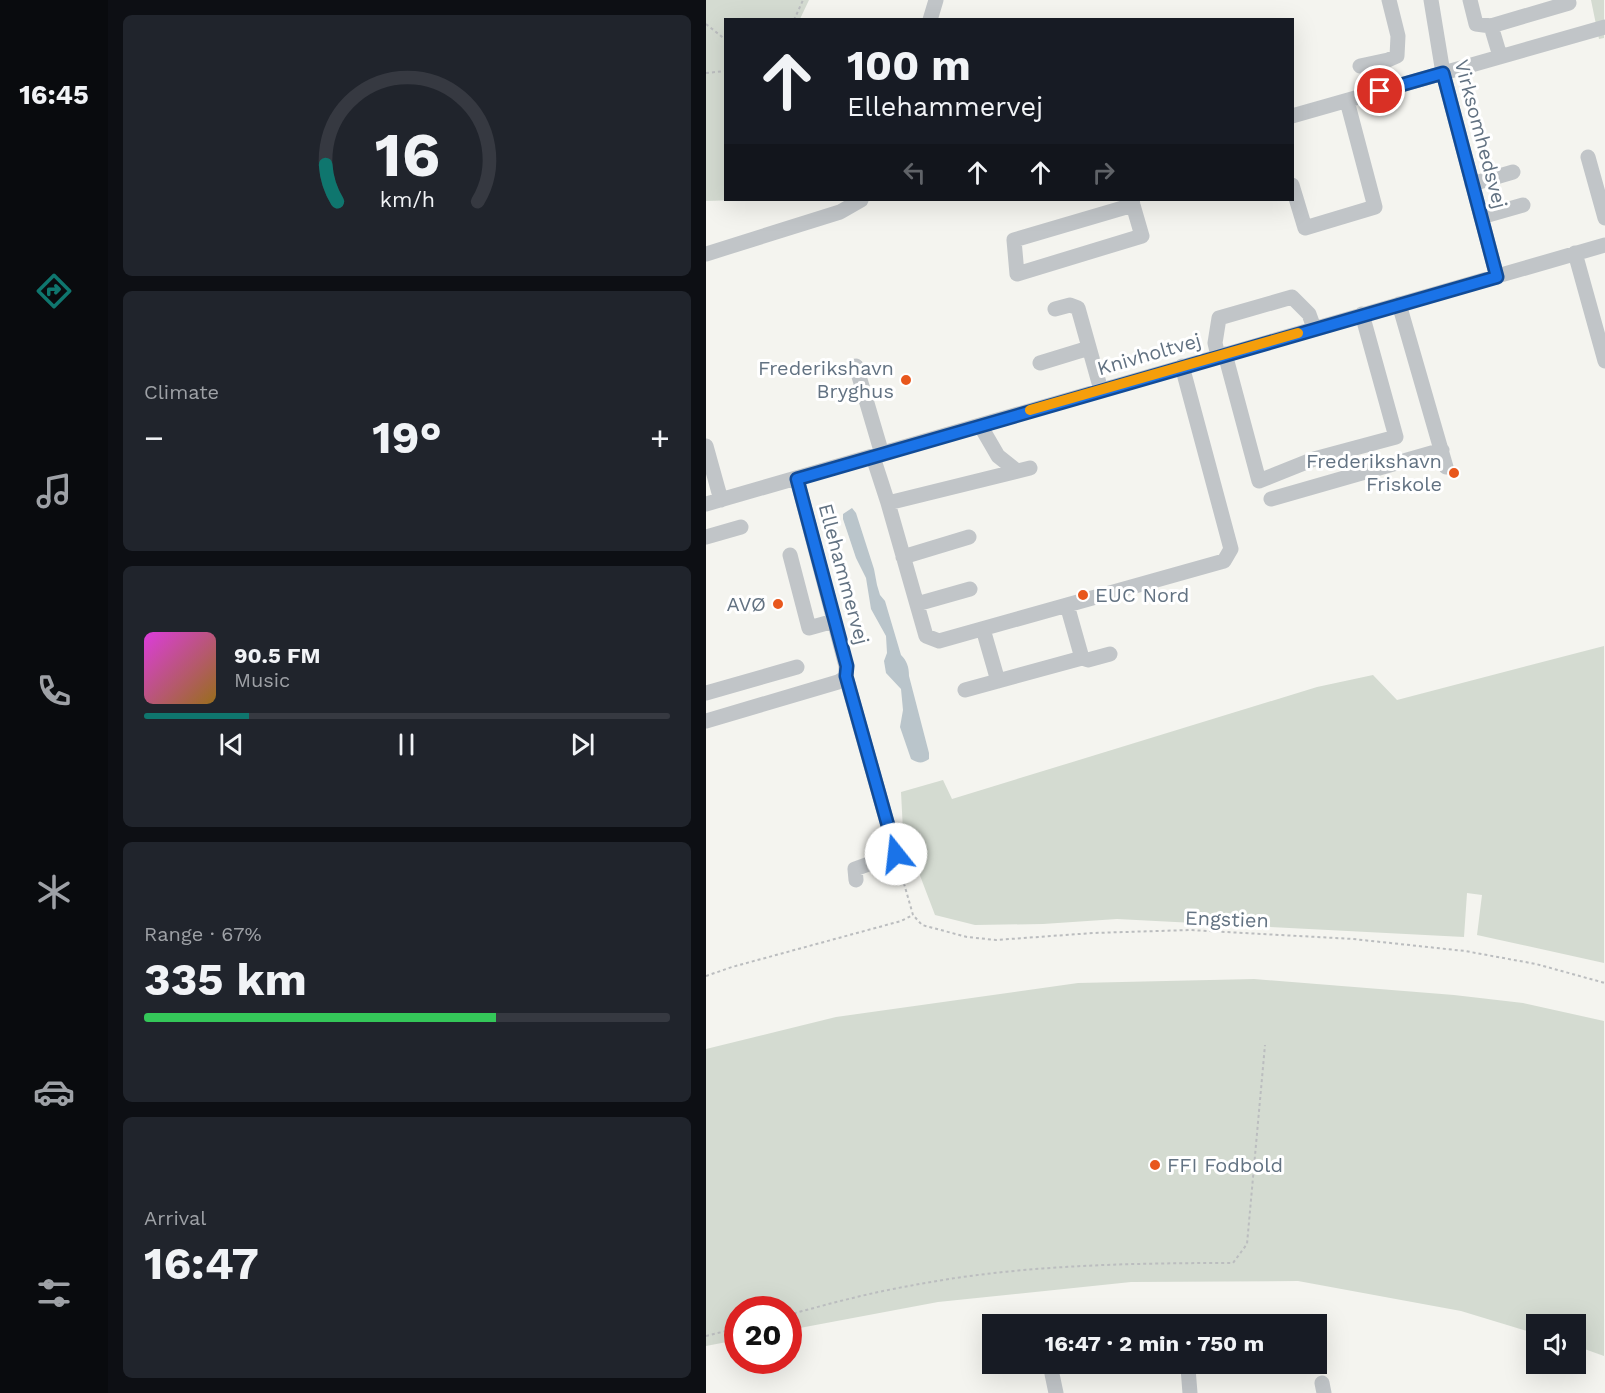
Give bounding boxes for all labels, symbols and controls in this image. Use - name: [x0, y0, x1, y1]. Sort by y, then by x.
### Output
- text: 100 m: [847, 41, 971, 90]
- icon: ahead: [748, 42, 826, 120]
- street label: Virksomhedsvej: [1450, 57, 1512, 211]
- pin: [1354, 65, 1405, 116]
- icon: arrive: [1363, 74, 1396, 107]
- text: 16:45: [19, 79, 89, 111]
- text: Ellehammervej: [847, 91, 1043, 123]
- text: 16: [374, 118, 440, 191]
- icon: left: [898, 156, 931, 189]
- icon: ahead: [961, 156, 994, 189]
- icon: ahead: [1024, 156, 1057, 189]
- icon: right: [1087, 156, 1120, 189]
- text: km/h: [379, 188, 435, 213]
- icon: directions: [33, 270, 75, 312]
- street label: Knivholtvej: [1094, 328, 1204, 380]
- place label: Frederikshavn Bryghus: [758, 356, 894, 403]
- marker: Frederikshavn Bryghus: [899, 373, 913, 387]
- text: Climate: [144, 380, 219, 404]
- text: 19°: [372, 411, 442, 464]
- text: −: [144, 418, 164, 457]
- text: +: [650, 418, 670, 457]
- place label: Frederikshavn Friskole: [1306, 449, 1442, 496]
- marker: Frederikshavn Friskole: [1447, 466, 1461, 480]
- icon: music: [33, 470, 75, 512]
- street label: Ellehammervej: [814, 501, 874, 647]
- place label: EUC Nord: [1095, 583, 1189, 607]
- marker: EUC Nord: [1076, 588, 1090, 602]
- place label: AVØ: [726, 592, 766, 616]
- marker: AVØ: [771, 597, 785, 611]
- text: 90.5 FM: [234, 643, 321, 668]
- text: Music: [234, 668, 290, 692]
- icon: phone: [33, 670, 75, 712]
- icon: previous: [215, 728, 248, 761]
- icon: pause: [390, 728, 423, 761]
- icon: next: [566, 728, 599, 761]
- position arrow: [864, 822, 928, 886]
- icon: climate: [33, 871, 75, 913]
- street label: Engstien: [1185, 906, 1269, 932]
- text: Range · 67%: [144, 922, 262, 946]
- text: 335 km: [144, 953, 307, 1006]
- icon: car: [33, 1071, 75, 1113]
- place label: FFI Fodbold: [1167, 1153, 1283, 1177]
- marker: FFI Fodbold: [1148, 1158, 1162, 1172]
- text: Arrival: [144, 1206, 206, 1230]
- text: 16:47: [144, 1237, 259, 1290]
- icon: filters: [33, 1272, 75, 1314]
- speed limit sign: 20: [724, 1296, 802, 1374]
- map controls: [1526, 1314, 1586, 1374]
- button: sound: [1526, 1314, 1586, 1374]
- text: 16:47 · 2 min · 750 m: [1045, 1331, 1264, 1356]

